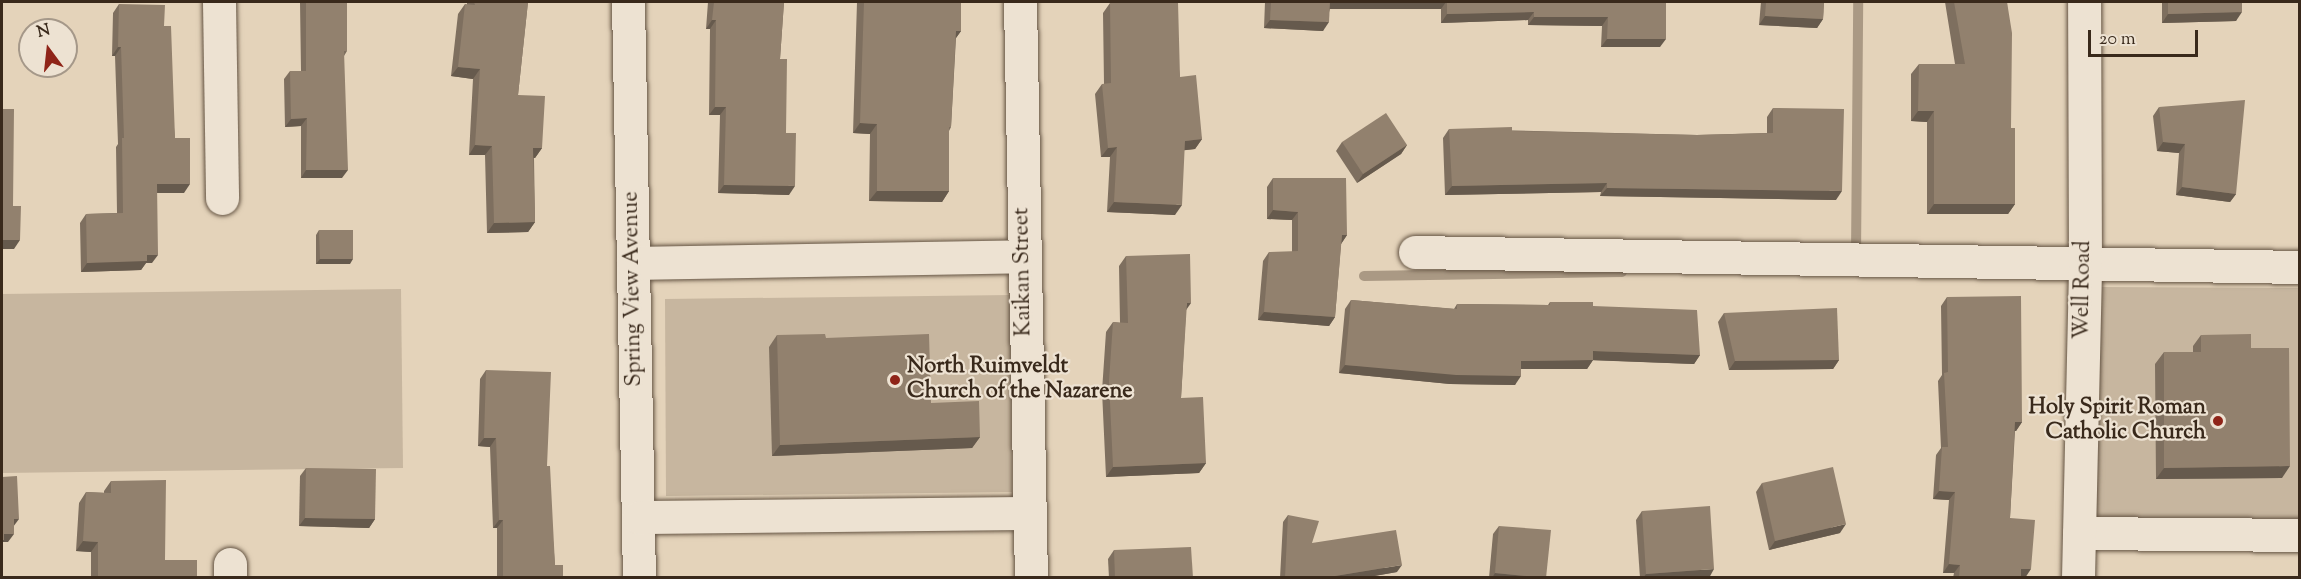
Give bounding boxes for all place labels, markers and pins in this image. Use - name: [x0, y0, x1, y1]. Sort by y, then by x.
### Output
- place label: North Ruimveldt Church of the Nazarene: [907, 354, 1133, 406]
- marker: North Ruimveldt Church of the Nazarene: [888, 373, 902, 387]
- place label: Holy Spirit Roman Catholic Church: [2029, 395, 2206, 446]
- marker: Holy Spirit Roman Catholic Church: [2211, 414, 2225, 428]

